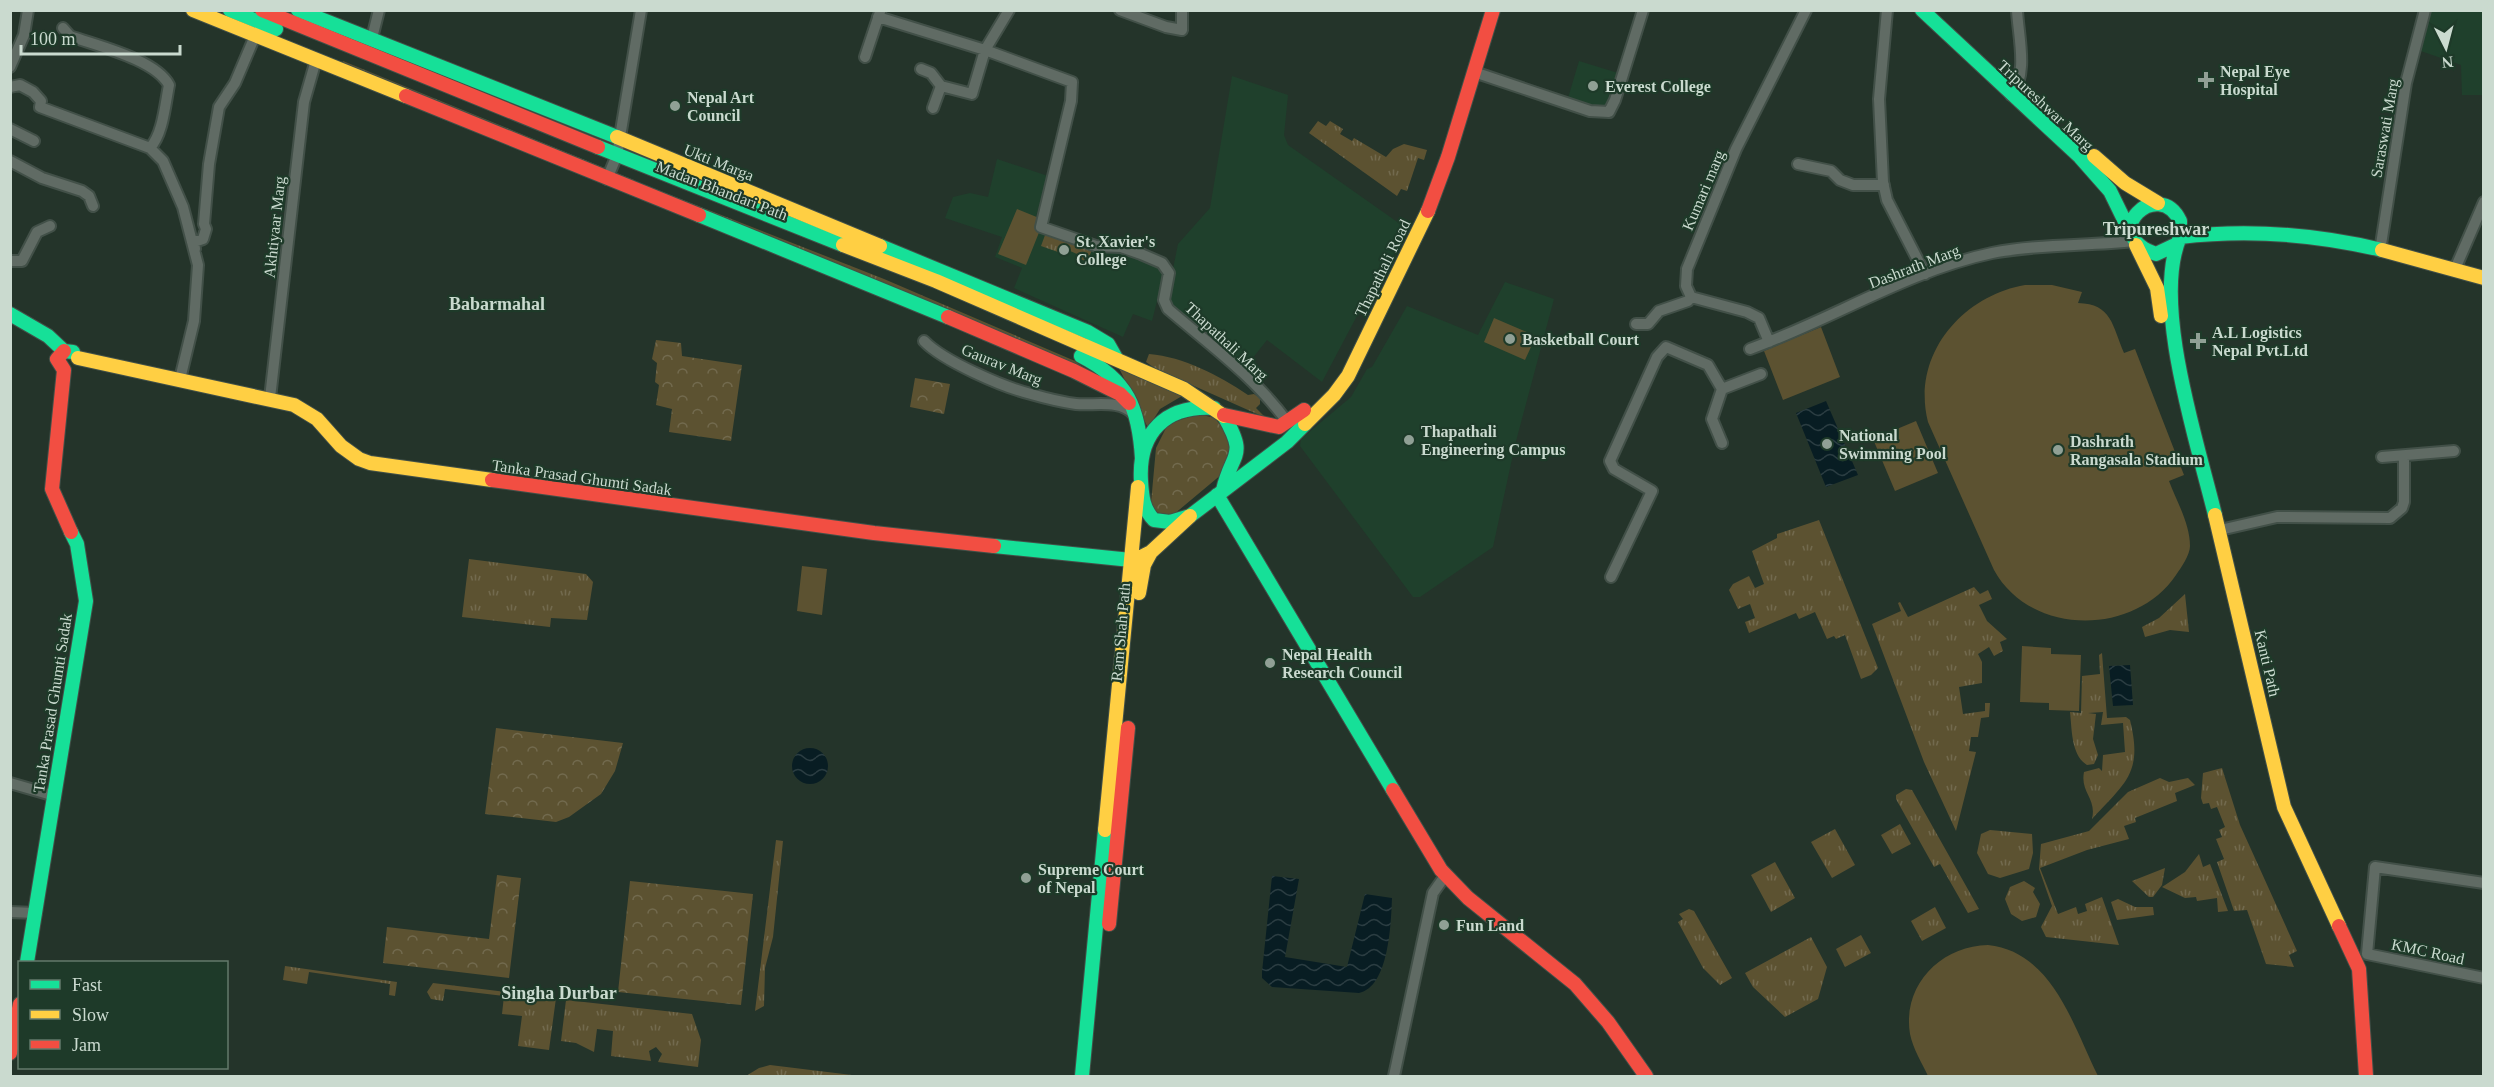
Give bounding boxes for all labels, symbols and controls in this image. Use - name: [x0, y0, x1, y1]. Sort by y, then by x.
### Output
- scale bar: [21, 18, 180, 56]
- north arrow: [2416, 18, 2476, 78]
- text: 100 m: [30, 29, 76, 49]
- text: N: [2440, 53, 2454, 72]
- street label: Tripureshwar Marg: [1994, 57, 2097, 155]
- place label: Nepal Eye Hospital: [2220, 63, 2290, 99]
- marker: Nepal Eye Hospital: [2197, 71, 2215, 89]
- street label: Saraswati Marg: [2367, 77, 2403, 179]
- place label: Everest College: [1605, 78, 1711, 96]
- marker: Everest College: [1586, 79, 1600, 93]
- place label: Nepal Art Council: [687, 89, 755, 124]
- marker: Nepal Art Council: [668, 99, 682, 113]
- street label: Ukti Marga: [681, 141, 756, 185]
- street label: Kumari marg: [1679, 148, 1729, 233]
- street label: Madan Bhandari Path: [654, 158, 790, 223]
- street label: Akhtiyaar Marg: [261, 175, 289, 279]
- street label: Thapathali Road: [1352, 217, 1414, 320]
- district label: Tripureshwar: [2103, 219, 2209, 239]
- place label: St. Xavier's College: [1076, 233, 1155, 269]
- street label: Dashrath Marg: [1866, 241, 1962, 293]
- marker: St. Xavier's College: [1057, 243, 1071, 257]
- district label: Babarmahal: [449, 294, 545, 314]
- street label: Thapathali Marg: [1181, 299, 1272, 385]
- place label: A.L Logistics Nepal Pvt.Ltd: [2212, 324, 2308, 360]
- place label: Basketball Court: [1522, 331, 1640, 348]
- marker: Basketball Court: [1503, 332, 1517, 346]
- marker: A.L Logistics Nepal Pvt.Ltd: [2189, 332, 2207, 350]
- street label: Gaurav Marg: [959, 341, 1045, 389]
- place label: Thapathali Engineering Campus: [1421, 423, 1565, 459]
- place label: National Swimming Pool: [1839, 427, 1947, 463]
- marker: Thapathali Engineering Campus: [1402, 433, 1416, 447]
- place label: Dashrath Rangasala Stadium: [2070, 433, 2204, 469]
- marker: National Swimming Pool: [1820, 437, 1834, 451]
- marker: Dashrath Rangasala Stadium: [2051, 443, 2065, 457]
- street label: Tanka Prasad Ghumti Sadak: [491, 456, 673, 499]
- street label: Ram Shah Path: [1108, 582, 1133, 682]
- street label: Tanka Prasad Ghumti Sadak: [30, 612, 75, 794]
- street label: Kanti Path: [2252, 628, 2283, 698]
- place label: Nepal Health Research Council: [1282, 646, 1403, 681]
- marker: Nepal Health Research Council: [1263, 656, 1277, 670]
- place label: Supreme Court of Nepal: [1038, 861, 1145, 897]
- marker: Supreme Court of Nepal: [1019, 871, 1033, 885]
- place label: Fun Land: [1456, 917, 1524, 934]
- marker: Fun Land: [1437, 918, 1451, 932]
- street label: KMC Road: [2390, 935, 2466, 968]
- legend: [18, 961, 228, 1069]
- text: Fast: [72, 975, 102, 995]
- district label: Singha Durbar: [501, 983, 617, 1003]
- text: Slow: [72, 1005, 109, 1025]
- text: Jam: [72, 1035, 101, 1055]

